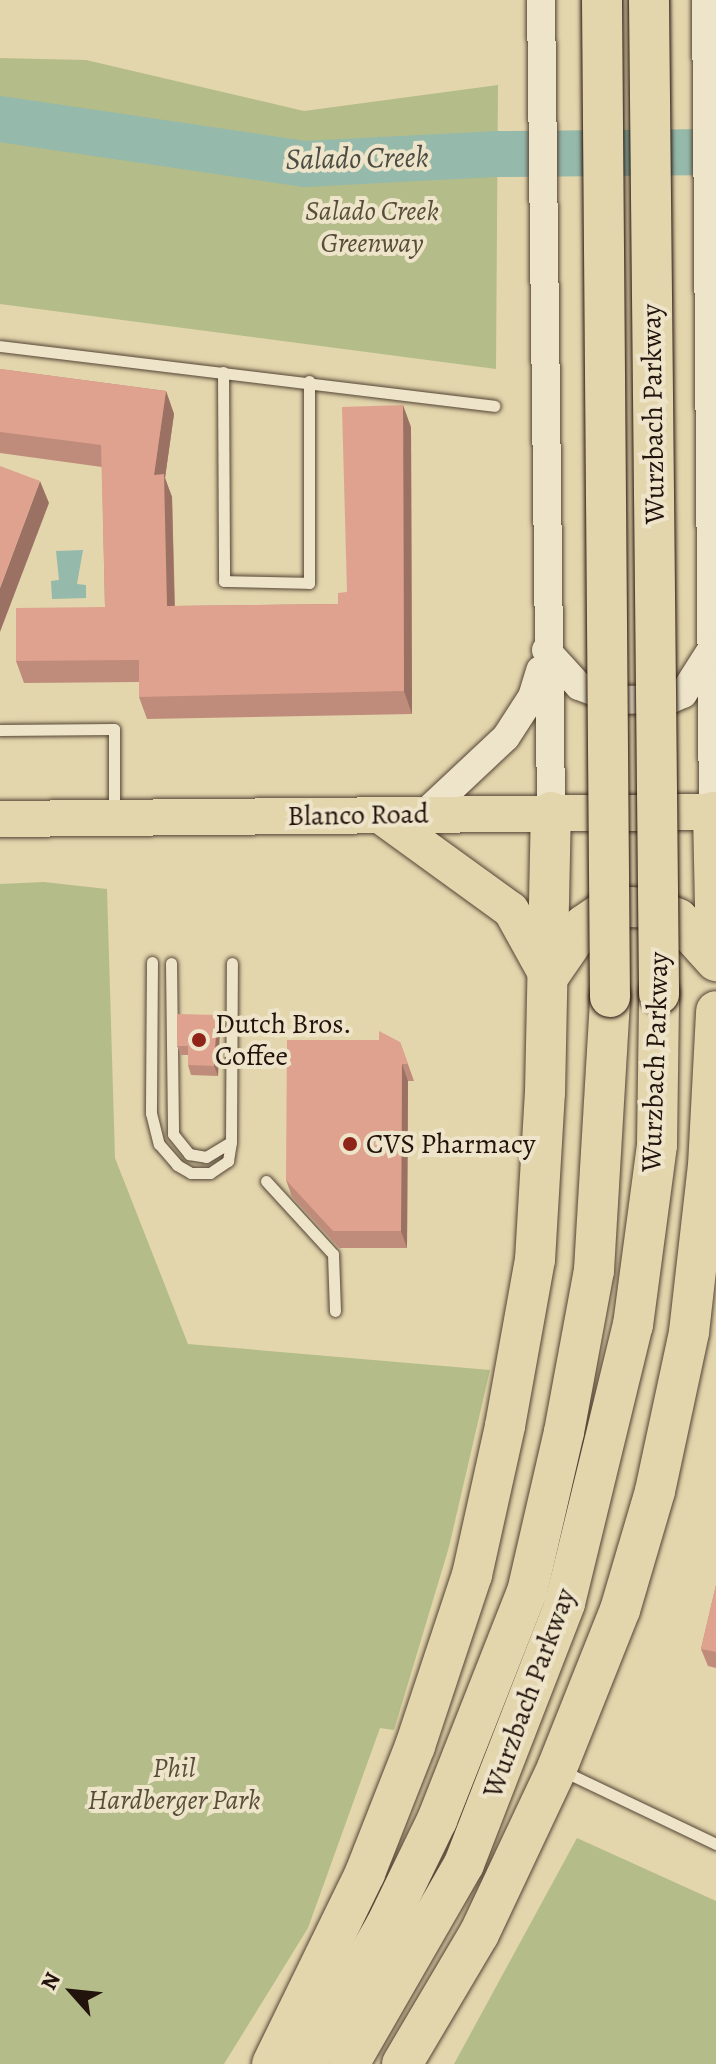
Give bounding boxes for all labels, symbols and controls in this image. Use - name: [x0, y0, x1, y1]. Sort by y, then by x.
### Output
- water label: Salado Creek: [285, 139, 429, 177]
- park label: Salado Creek Greenway: [305, 194, 439, 260]
- street label: Wurzbach Parkway: [634, 304, 672, 524]
- street label: Blanco Road: [287, 797, 429, 833]
- street label: Wurzbach Parkway: [634, 951, 676, 1173]
- place label: Dutch Bros. Coffee: [215, 1007, 351, 1073]
- marker: Dutch Bros. Coffee: [190, 1031, 208, 1049]
- place label: CVS Pharmacy: [366, 1127, 535, 1161]
- marker: CVS Pharmacy: [341, 1135, 359, 1153]
- street label: Wurzbach Parkway: [476, 1584, 582, 1802]
- park label: Phil Hardberger Park: [88, 1751, 260, 1817]
- north arrow: [32, 1952, 112, 2032]
- text: N: [34, 1967, 68, 1995]

